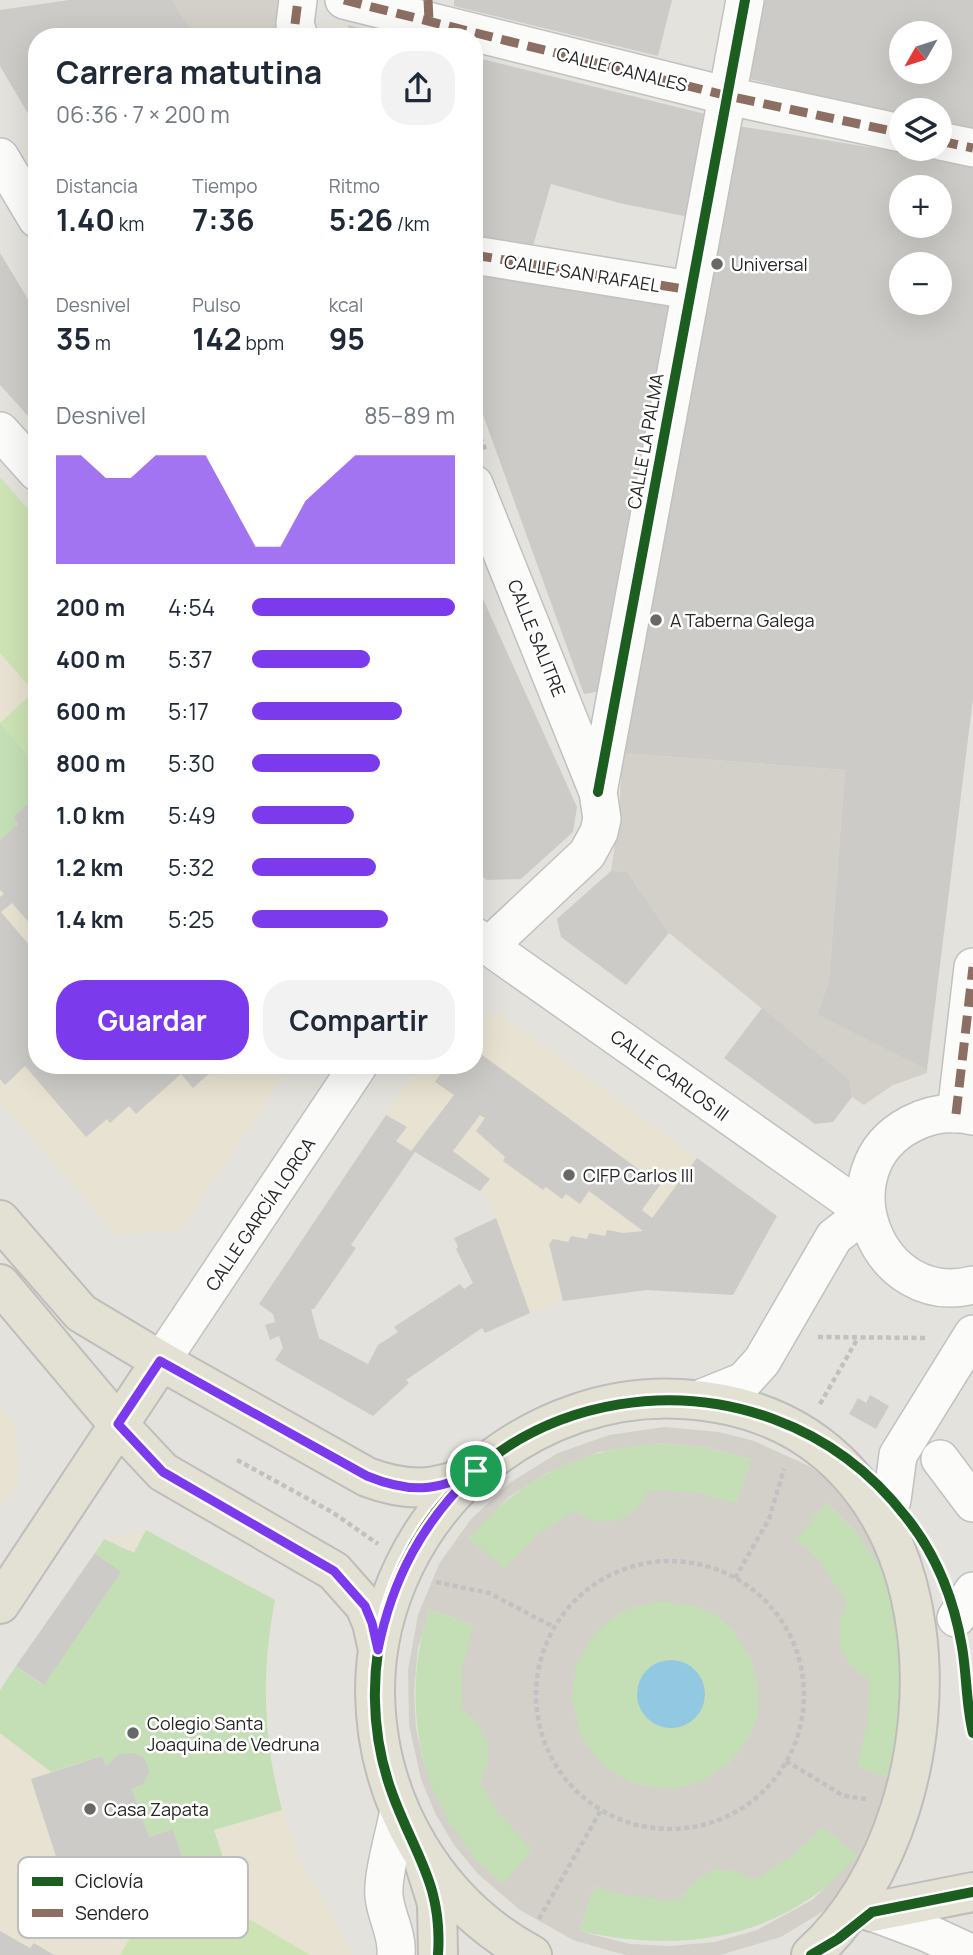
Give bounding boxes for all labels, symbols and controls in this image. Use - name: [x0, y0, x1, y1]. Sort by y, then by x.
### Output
- north arrow: [889, 21, 952, 84]
- map controls: [889, 21, 952, 315]
- street label: CALLE CANALES: [554, 41, 690, 97]
- text: Carrera matutina: [56, 50, 322, 94]
- button: share: [381, 51, 455, 125]
- text: 06:36 · 7 × 200 m: [56, 98, 230, 130]
- button: layers: [889, 98, 952, 161]
- text: Distancia: [56, 173, 138, 199]
- text: Tiempo: [192, 173, 258, 199]
- text: Ritmo: [329, 173, 380, 199]
- button: +: [889, 175, 952, 238]
- text: 1.40: [56, 199, 115, 240]
- text: 7:36: [192, 199, 255, 240]
- text: 5:26: [329, 199, 393, 240]
- text: km: [115, 211, 144, 237]
- text: /km: [393, 211, 430, 237]
- street label: CALLE SAN RAFAEL: [503, 249, 661, 297]
- place label: Universal: [731, 252, 808, 276]
- button: −: [889, 252, 952, 315]
- marker: Universal: [709, 256, 725, 272]
- text: Desnivel: [56, 292, 130, 318]
- text: Pulso: [192, 292, 241, 318]
- text: kcal: [329, 292, 363, 318]
- text: 35: [56, 318, 91, 359]
- text: 142: [192, 318, 242, 359]
- text: 95: [329, 318, 365, 359]
- text: m: [91, 330, 111, 356]
- text: bpm: [242, 330, 284, 356]
- street label: CALLE LA PALMA: [621, 371, 669, 511]
- text: Desnivel: [56, 399, 146, 431]
- text: 85–89 m: [364, 399, 455, 431]
- street label: CALLE SALITRE: [503, 576, 571, 700]
- text: 200 m: [56, 591, 125, 623]
- text: 4:54: [168, 591, 215, 623]
- place label: A Taberna Galega: [670, 608, 815, 632]
- marker: A Taberna Galega: [648, 612, 664, 628]
- text: 400 m: [56, 643, 126, 675]
- text: 5:37: [168, 643, 212, 675]
- text: 600 m: [56, 695, 126, 727]
- text: 5:17: [168, 695, 209, 727]
- text: 800 m: [56, 747, 126, 779]
- text: 5:30: [168, 747, 215, 779]
- text: 1.0 km: [56, 799, 125, 831]
- text: 5:49: [168, 799, 216, 831]
- text: 1.2 km: [56, 851, 123, 883]
- text: 5:32: [168, 851, 214, 883]
- text: 1.4 km: [56, 903, 124, 935]
- text: 5:25: [168, 903, 215, 935]
- button: Guardar: [56, 980, 249, 1060]
- button: Compartir: [263, 980, 455, 1060]
- street label: CALLE CARLOS III: [606, 1024, 734, 1126]
- street label: CALLE GARCÍA LORCA: [200, 1132, 321, 1295]
- place label: CIFP Carlos III: [583, 1163, 693, 1187]
- marker: CIFP Carlos III: [561, 1167, 577, 1183]
- pin: [446, 1441, 506, 1501]
- icon: arrive: [457, 1452, 495, 1490]
- place label: Colegio Santa Joaquina de Vedruna: [147, 1711, 319, 1756]
- marker: Colegio Santa Joaquina de Vedruna: [125, 1725, 141, 1741]
- place label: Casa Zapata: [104, 1797, 209, 1821]
- marker: Casa Zapata: [82, 1801, 98, 1817]
- legend: [18, 1857, 248, 1938]
- text: Ciclovía: [75, 1868, 143, 1894]
- text: Sendero: [75, 1900, 149, 1926]

